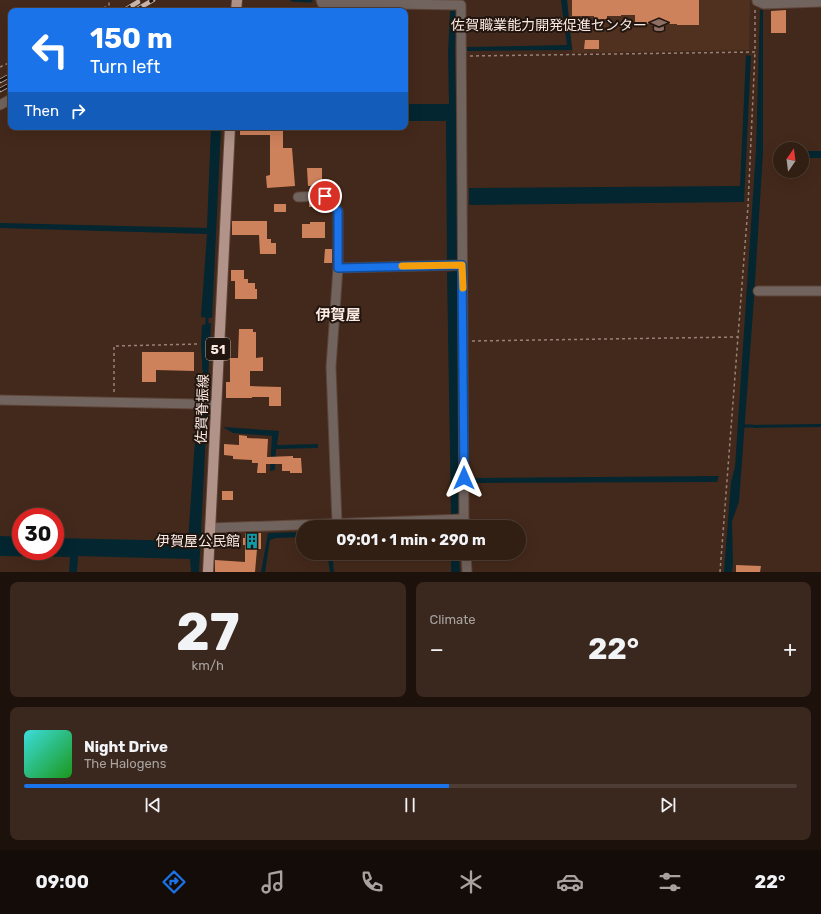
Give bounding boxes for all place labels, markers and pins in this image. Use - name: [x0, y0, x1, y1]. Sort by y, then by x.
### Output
- school or university icon: 佐賀職業能力開発促進センター: [650, 16, 668, 34]
- place label: 佐賀職業能力開発促進センター: [451, 17, 647, 34]
- pin: [308, 179, 342, 213]
- building icon: 伊賀屋公民館: [243, 532, 261, 550]
- place label: 伊賀屋公民館: [156, 533, 240, 550]

